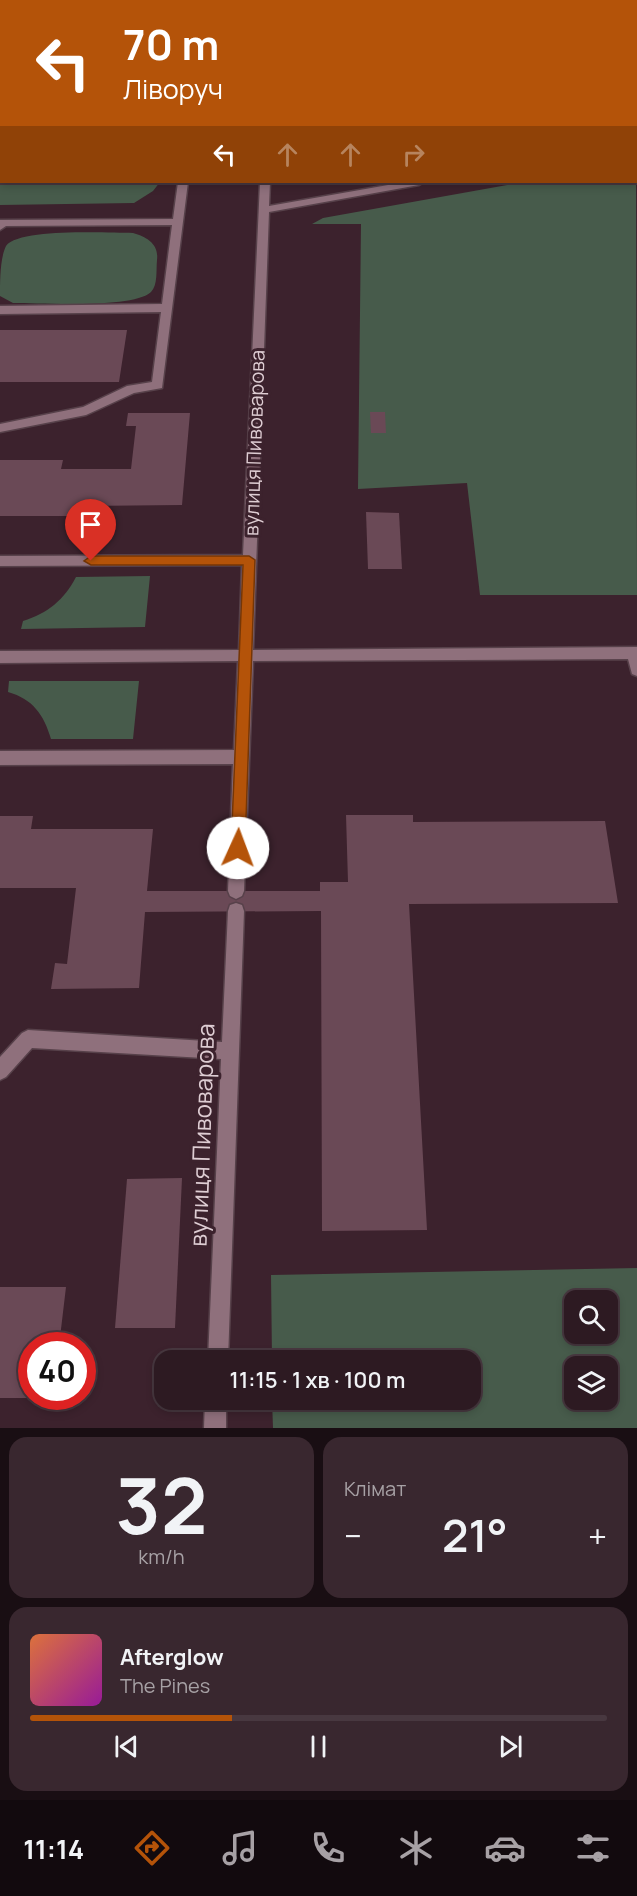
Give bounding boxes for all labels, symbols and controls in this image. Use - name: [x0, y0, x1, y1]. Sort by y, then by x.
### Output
- text: 70 m: [123, 15, 219, 73]
- icon: left: [24, 24, 102, 102]
- text: Ліворуч: [123, 70, 223, 107]
- icon: left: [208, 138, 241, 171]
- icon: ahead: [271, 138, 304, 171]
- icon: ahead: [334, 138, 367, 171]
- icon: right: [397, 138, 430, 171]
- street label: вулиця Пивоварова: [237, 349, 271, 537]
- pin: [65, 499, 116, 561]
- icon: arrive: [74, 508, 107, 541]
- position arrow: [206, 816, 270, 880]
- street label: вулиця Пивоварова: [181, 1023, 221, 1247]
- map controls: [564, 1290, 618, 1410]
- button: search: [564, 1290, 618, 1344]
- speed limit sign: 40: [18, 1332, 96, 1410]
- button: layers: [564, 1356, 618, 1410]
- text: 11:15 · 1 хв · 100 m: [230, 1365, 405, 1395]
- text: 32: [116, 1451, 207, 1557]
- text: Клімат: [344, 1475, 406, 1502]
- text: 21°: [442, 1504, 508, 1566]
- text: −: [344, 1513, 362, 1558]
- text: +: [588, 1513, 607, 1558]
- text: km/h: [138, 1543, 185, 1570]
- text: Afterglow: [120, 1642, 224, 1672]
- text: The Pines: [120, 1672, 210, 1699]
- icon: previous: [110, 1730, 143, 1763]
- icon: pause: [302, 1730, 335, 1763]
- icon: next: [494, 1730, 527, 1763]
- icon: directions: [131, 1827, 173, 1869]
- icon: music: [219, 1827, 261, 1869]
- icon: phone: [307, 1827, 349, 1869]
- icon: climate: [395, 1827, 437, 1869]
- icon: car: [484, 1827, 526, 1869]
- icon: filters: [572, 1827, 614, 1869]
- text: 11:14: [23, 1830, 84, 1867]

